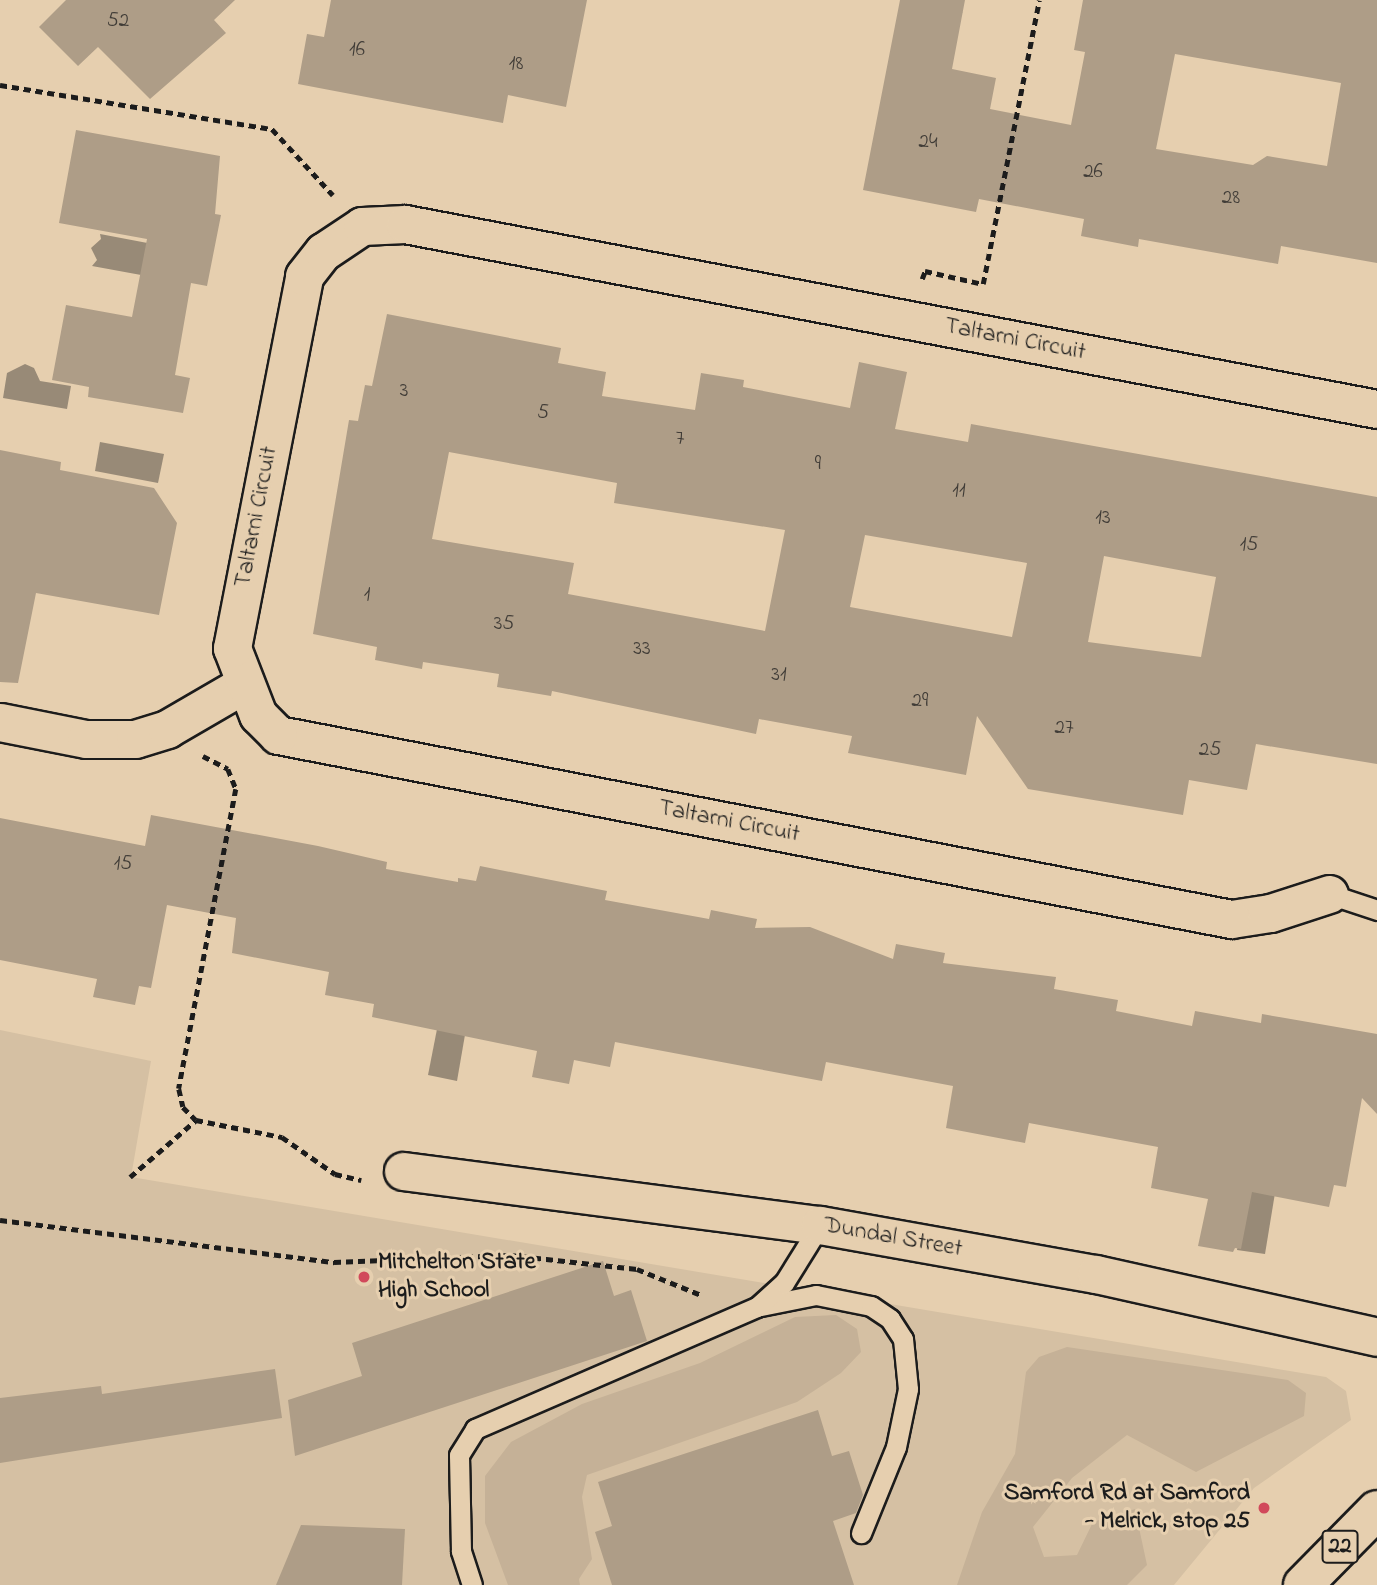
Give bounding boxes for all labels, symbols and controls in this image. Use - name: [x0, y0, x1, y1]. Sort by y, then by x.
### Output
- house number: 52: [107, 8, 129, 34]
- house number: 16: [349, 37, 365, 63]
- house number: 18: [509, 51, 523, 77]
- house number: 24: [918, 129, 938, 155]
- house number: 26: [1083, 159, 1103, 185]
- house number: 28: [1222, 185, 1240, 211]
- street label: Taltarni Circuit: [942, 312, 1088, 368]
- house number: 3: [400, 378, 408, 404]
- house number: 5: [537, 400, 549, 426]
- house number: 7: [676, 426, 684, 452]
- street label: Taltarni Circuit: [229, 444, 285, 590]
- house number: 9: [815, 451, 821, 477]
- house number: 11: [952, 478, 966, 504]
- house number: 13: [1095, 505, 1111, 531]
- house number: 15: [1240, 532, 1258, 558]
- house number: 1: [364, 582, 370, 608]
- house number: 35: [494, 611, 514, 637]
- house number: 33: [633, 636, 651, 662]
- house number: 31: [771, 662, 787, 688]
- house number: 29: [912, 688, 928, 714]
- house number: 27: [1054, 715, 1074, 741]
- house number: 25: [1199, 737, 1221, 763]
- street label: Taltarni Circuit: [656, 794, 802, 850]
- house number: 15: [114, 851, 132, 877]
- street label: Dundal Street: [822, 1212, 964, 1264]
- place label: Mitchelton State High School: [378, 1249, 535, 1305]
- marker: Mitchelton State High School: [356, 1269, 372, 1285]
- place label: Samford Rd at Samford - Melrick, stop 25: [1004, 1480, 1250, 1536]
- marker: Samford Rd at Samford - Melrick, stop 25: [1256, 1500, 1272, 1516]
- road number: 22: [1321, 1528, 1359, 1566]

